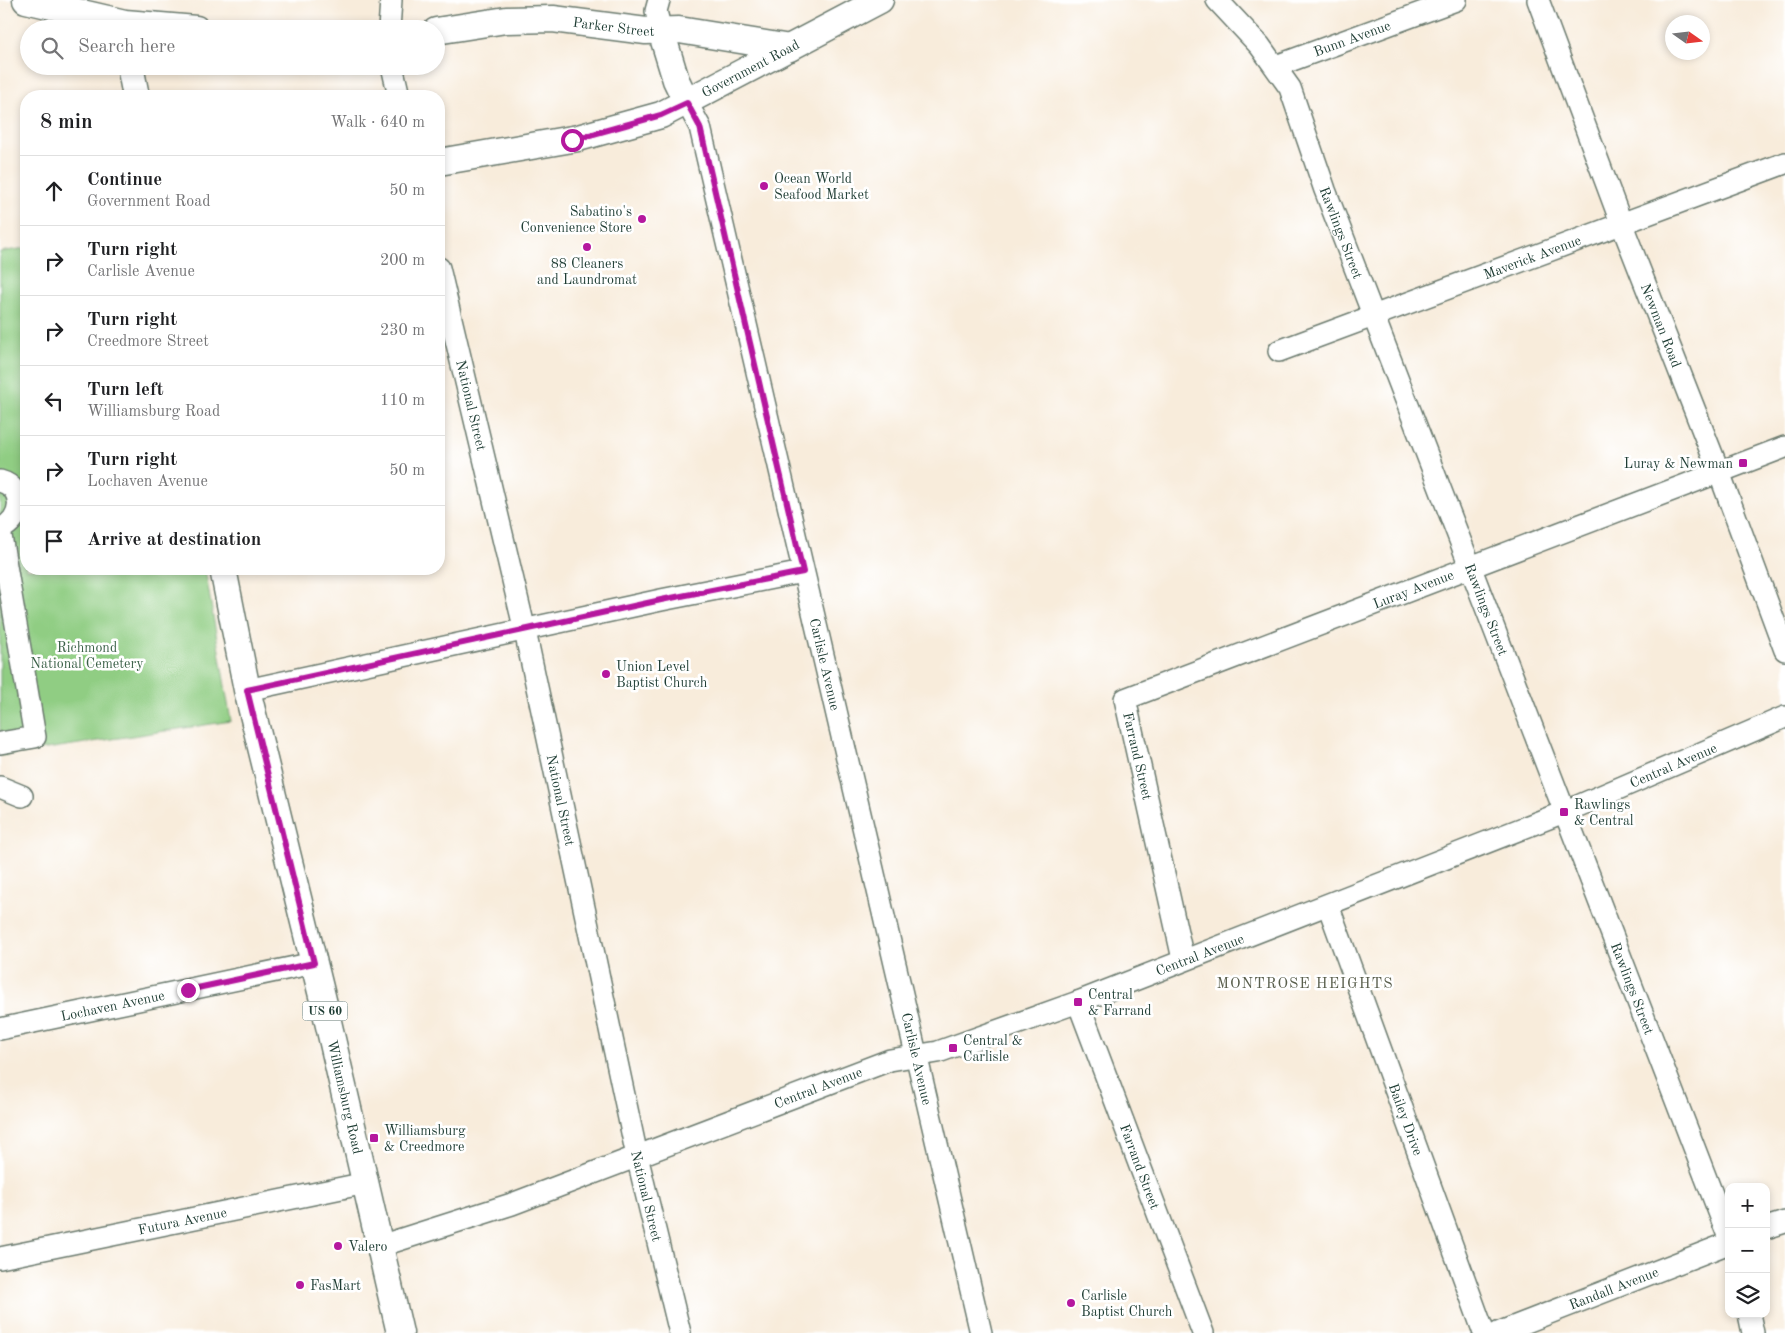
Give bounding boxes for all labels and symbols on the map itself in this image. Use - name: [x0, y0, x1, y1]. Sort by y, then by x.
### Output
- north arrow: [1665, 15, 1710, 60]
- street label: Parker Street: [572, 16, 655, 39]
- street label: Bunn Avenue: [1312, 19, 1393, 60]
- street label: Government Road: [700, 38, 802, 100]
- route start: [561, 129, 584, 152]
- place label: Ocean World Seafood Market: [774, 172, 869, 202]
- marker: Ocean World Seafood Market: [758, 180, 770, 192]
- street label: Rawlings Street: [1316, 185, 1365, 281]
- place label: Sabatino's Convenience Store: [520, 205, 632, 235]
- marker: Sabatino's Convenience Store: [636, 213, 648, 225]
- street label: Maverick Avenue: [1482, 233, 1583, 282]
- marker: 88 Cleaners and Laundromat: [581, 241, 593, 253]
- place label: 88 Cleaners and Laundromat: [537, 257, 637, 287]
- street label: Newman Road: [1638, 282, 1683, 370]
- street label: National Street: [453, 359, 488, 452]
- place label: Luray & Newman: [1624, 457, 1733, 471]
- marker: Luray & Newman: [1737, 457, 1749, 469]
- street label: Rawlings Street: [1462, 562, 1510, 658]
- street label: Luray Avenue: [1371, 568, 1456, 612]
- street label: Carlisle Avenue: [807, 617, 842, 712]
- park label: Richmond National Cemetery: [30, 641, 144, 671]
- place label: Union Level Baptist Church: [616, 660, 708, 690]
- marker: Union Level Baptist Church: [600, 668, 612, 680]
- street label: Farrand Street: [1120, 711, 1154, 802]
- street label: Central Avenue: [1628, 741, 1719, 791]
- street label: National Street: [544, 754, 577, 847]
- place label: Rawlings & Central: [1574, 798, 1634, 828]
- marker: Rawlings & Central: [1558, 806, 1570, 818]
- street label: Central Avenue: [1154, 932, 1246, 979]
- street label: Rawlings Street: [1608, 941, 1656, 1037]
- district label: MONTROSE HEIGHTS: [1216, 977, 1394, 992]
- route end: [177, 979, 200, 1002]
- place label: Central & Farrand: [1088, 988, 1152, 1018]
- street label: Lochaven Avenue: [60, 989, 166, 1024]
- marker: Central & Farrand: [1072, 996, 1084, 1008]
- road number: US 60: [302, 1001, 348, 1020]
- street label: Carlisle Avenue: [899, 1011, 934, 1107]
- place label: Central & Carlisle: [963, 1034, 1023, 1064]
- street label: Williamsburg Road: [324, 1039, 364, 1156]
- marker: Central & Carlisle: [947, 1042, 959, 1054]
- street label: Central Avenue: [772, 1065, 864, 1111]
- street label: Bailey Drive: [1386, 1082, 1425, 1157]
- street label: Farrand Street: [1117, 1122, 1162, 1212]
- place label: Williamsburg & Creedmore: [384, 1124, 466, 1154]
- marker: Williamsburg & Creedmore: [368, 1132, 380, 1144]
- street label: National Street: [628, 1150, 664, 1243]
- street label: Futura Avenue: [137, 1206, 228, 1238]
- marker: Valero: [332, 1240, 344, 1252]
- place label: Valero: [348, 1240, 388, 1254]
- street label: Randall Avenue: [1567, 1265, 1661, 1313]
- marker: FasMart: [294, 1279, 306, 1291]
- place label: FasMart: [310, 1279, 361, 1293]
- place label: Carlisle Baptist Church: [1081, 1289, 1173, 1319]
- marker: Carlisle Baptist Church: [1065, 1297, 1077, 1309]

